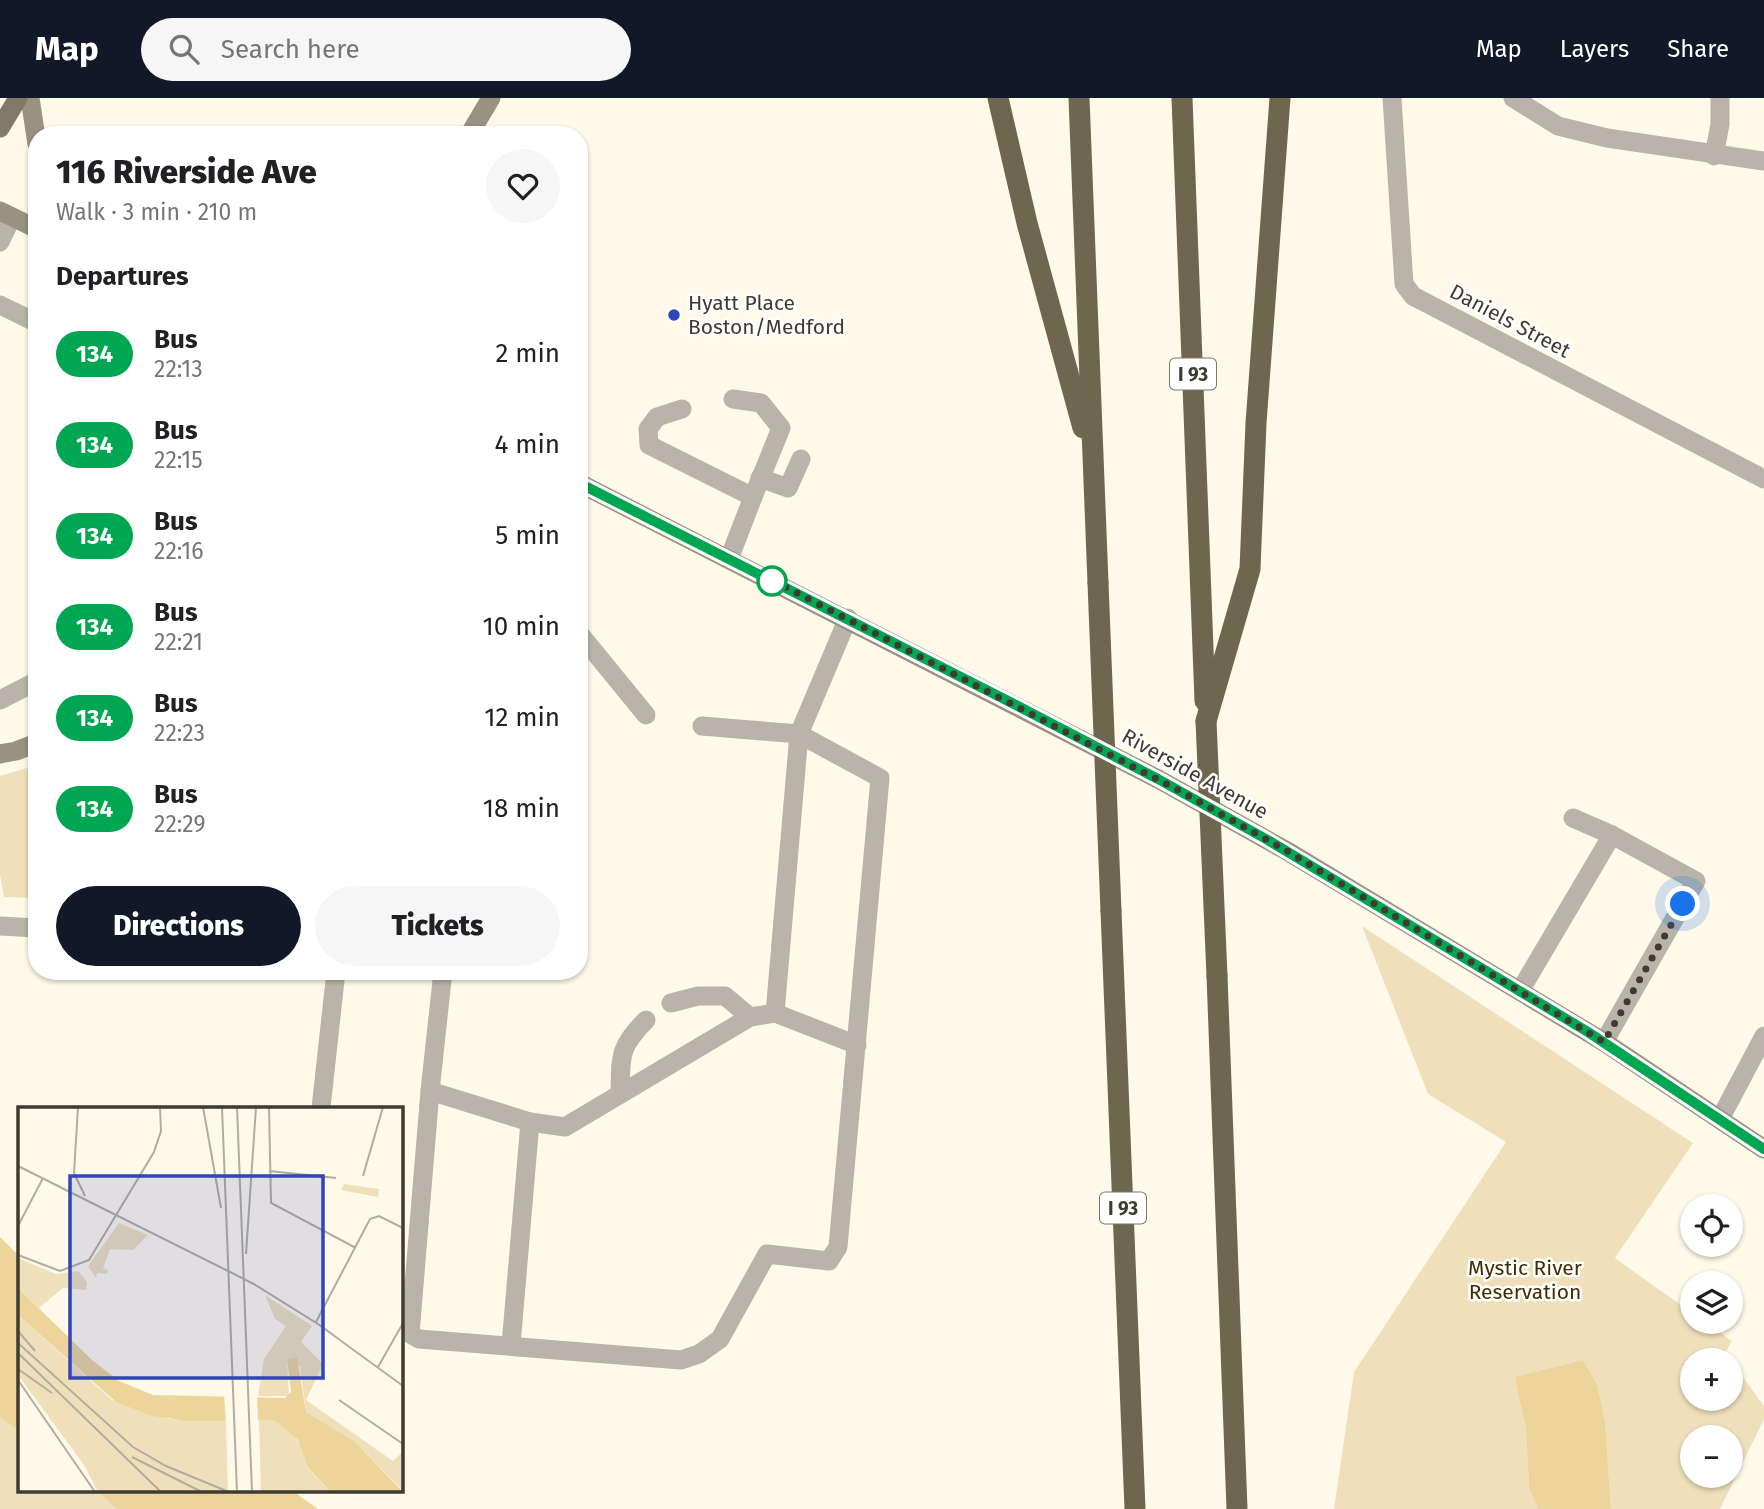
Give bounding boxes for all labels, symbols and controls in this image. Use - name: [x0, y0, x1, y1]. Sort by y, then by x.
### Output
- search box: [141, 18, 631, 81]
- text: Map: [35, 29, 99, 69]
- icon: search: [165, 30, 203, 68]
- text: Search here: [221, 34, 360, 65]
- text: Map: [1476, 35, 1522, 63]
- text: Layers: [1560, 35, 1629, 63]
- text: Share: [1667, 35, 1729, 63]
- button: heart: [486, 149, 560, 223]
- text: 116 Riverside Ave: [56, 152, 317, 192]
- text: Walk · 3 min · 210 m: [56, 198, 257, 226]
- text: Departures: [56, 261, 189, 292]
- street label: Daniels Street: [1445, 278, 1575, 364]
- place label: Hyatt Place Boston/Medford: [688, 290, 845, 340]
- marker: Hyatt Place Boston/Medford: [666, 307, 682, 323]
- text: Bus: [154, 324, 197, 355]
- text: 2 min: [495, 338, 560, 369]
- text: 134: [76, 340, 113, 368]
- text: 22:13: [154, 355, 203, 383]
- road number: I 93: [1170, 358, 1216, 390]
- text: Bus: [154, 415, 197, 446]
- text: 4 min: [494, 429, 560, 460]
- text: 134: [76, 431, 113, 459]
- text: 22:15: [154, 446, 203, 474]
- text: Bus: [154, 506, 197, 537]
- text: 5 min: [495, 520, 560, 551]
- text: 134: [76, 522, 113, 550]
- text: 22:16: [154, 537, 204, 565]
- unlabelled marker: [757, 566, 787, 596]
- text: Bus: [154, 597, 197, 628]
- text: 10 min: [482, 611, 560, 642]
- text: 134: [76, 613, 113, 641]
- text: 22:21: [154, 628, 203, 656]
- text: Bus: [154, 688, 197, 719]
- text: 12 min: [484, 702, 560, 733]
- text: 134: [76, 704, 113, 732]
- text: 22:23: [154, 719, 205, 747]
- street label: Riverside Avenue: [1117, 723, 1273, 825]
- text: Bus: [154, 779, 197, 810]
- text: 18 min: [483, 793, 560, 824]
- text: 134: [76, 795, 113, 823]
- text: 22:29: [154, 810, 206, 838]
- button: Directions: [56, 886, 301, 966]
- button: Tickets: [315, 886, 560, 966]
- your location: [1665, 886, 1700, 921]
- inset map: [18, 1107, 402, 1492]
- road number: I 93: [1100, 1192, 1146, 1224]
- map controls: [1680, 1194, 1743, 1488]
- button: locate: [1680, 1194, 1743, 1257]
- park label: Mystic River Reservation: [1468, 1255, 1582, 1305]
- button: layers: [1680, 1271, 1743, 1334]
- button: +: [1680, 1348, 1743, 1411]
- button: −: [1680, 1425, 1743, 1488]

